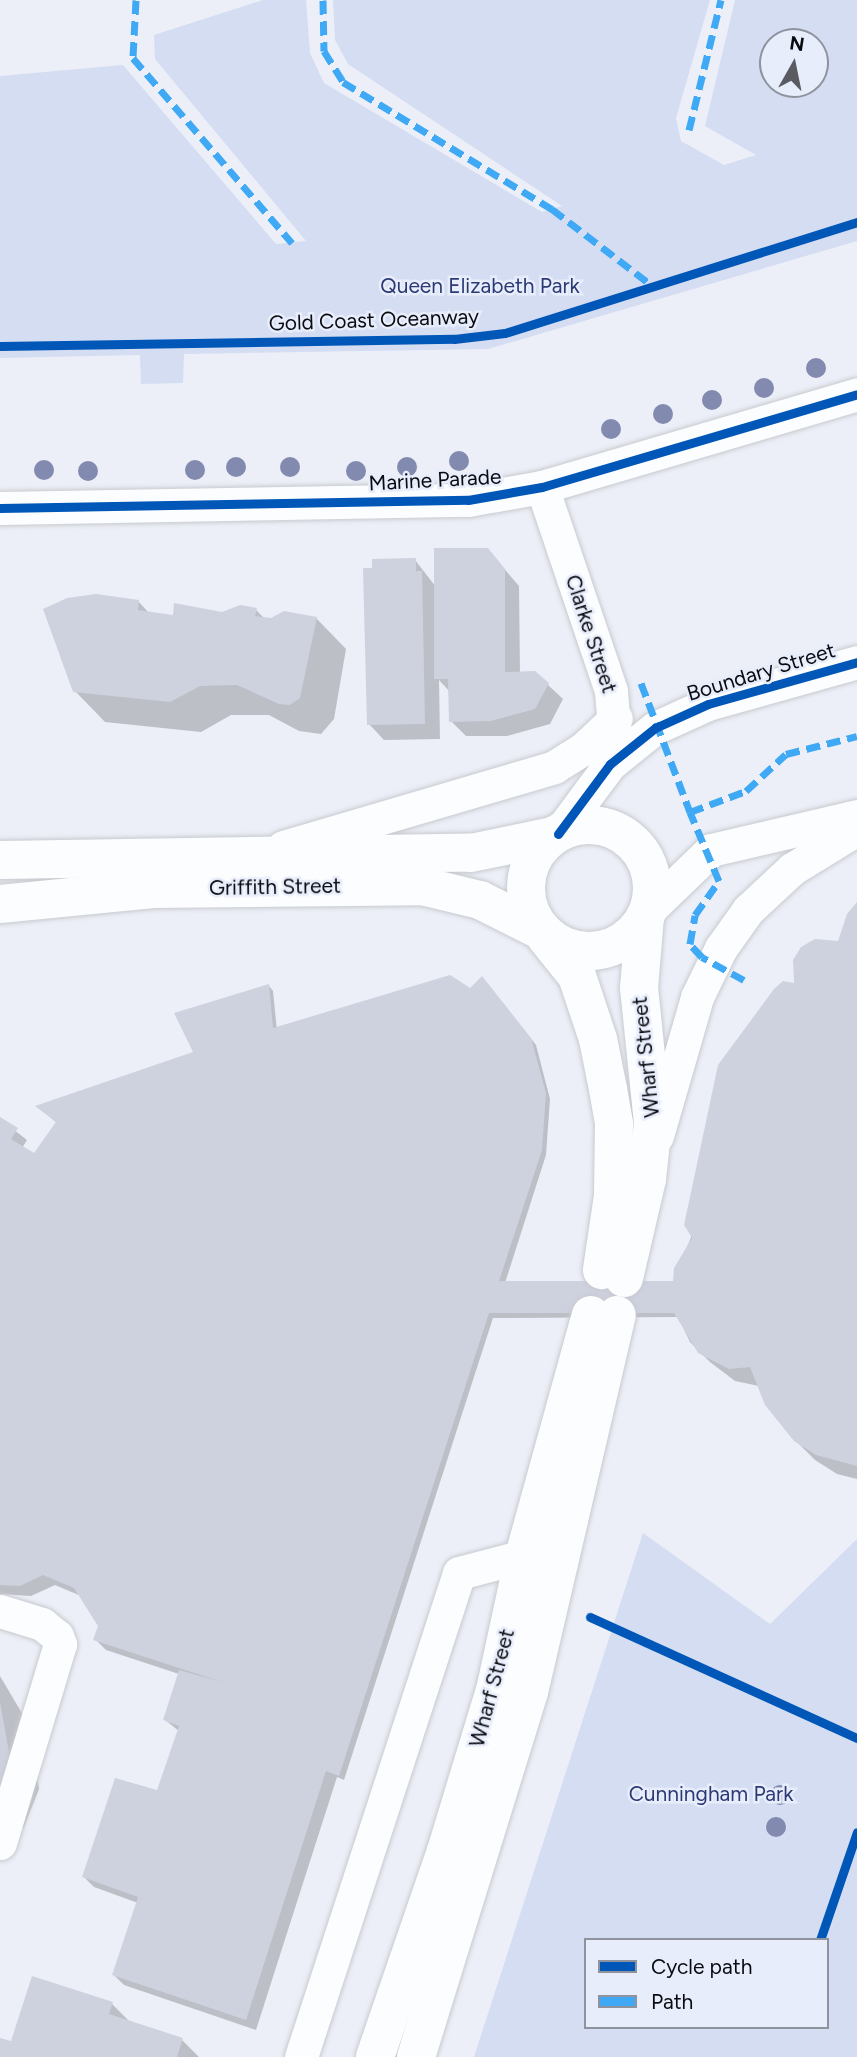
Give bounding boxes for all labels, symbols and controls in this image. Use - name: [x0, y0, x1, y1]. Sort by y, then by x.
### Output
- north arrow: [759, 28, 829, 98]
- text: N: [788, 31, 806, 56]
- park label: Queen Elizabeth Park: [380, 273, 580, 299]
- street label: Gold Coast Oceanway: [268, 304, 480, 336]
- street label: Marine Parade: [368, 464, 502, 496]
- street label: Clarke Street: [560, 572, 622, 696]
- street label: Boundary Street: [684, 637, 838, 707]
- street label: Griffith Street: [209, 873, 341, 901]
- street label: Wharf Street: [627, 995, 665, 1119]
- street label: Wharf Street: [464, 1626, 520, 1750]
- park label: Cunningham Park: [629, 1781, 793, 1807]
- legend: [584, 1938, 829, 2029]
- text: Cycle path: [651, 1954, 752, 1979]
- text: Path: [651, 1989, 693, 2014]

